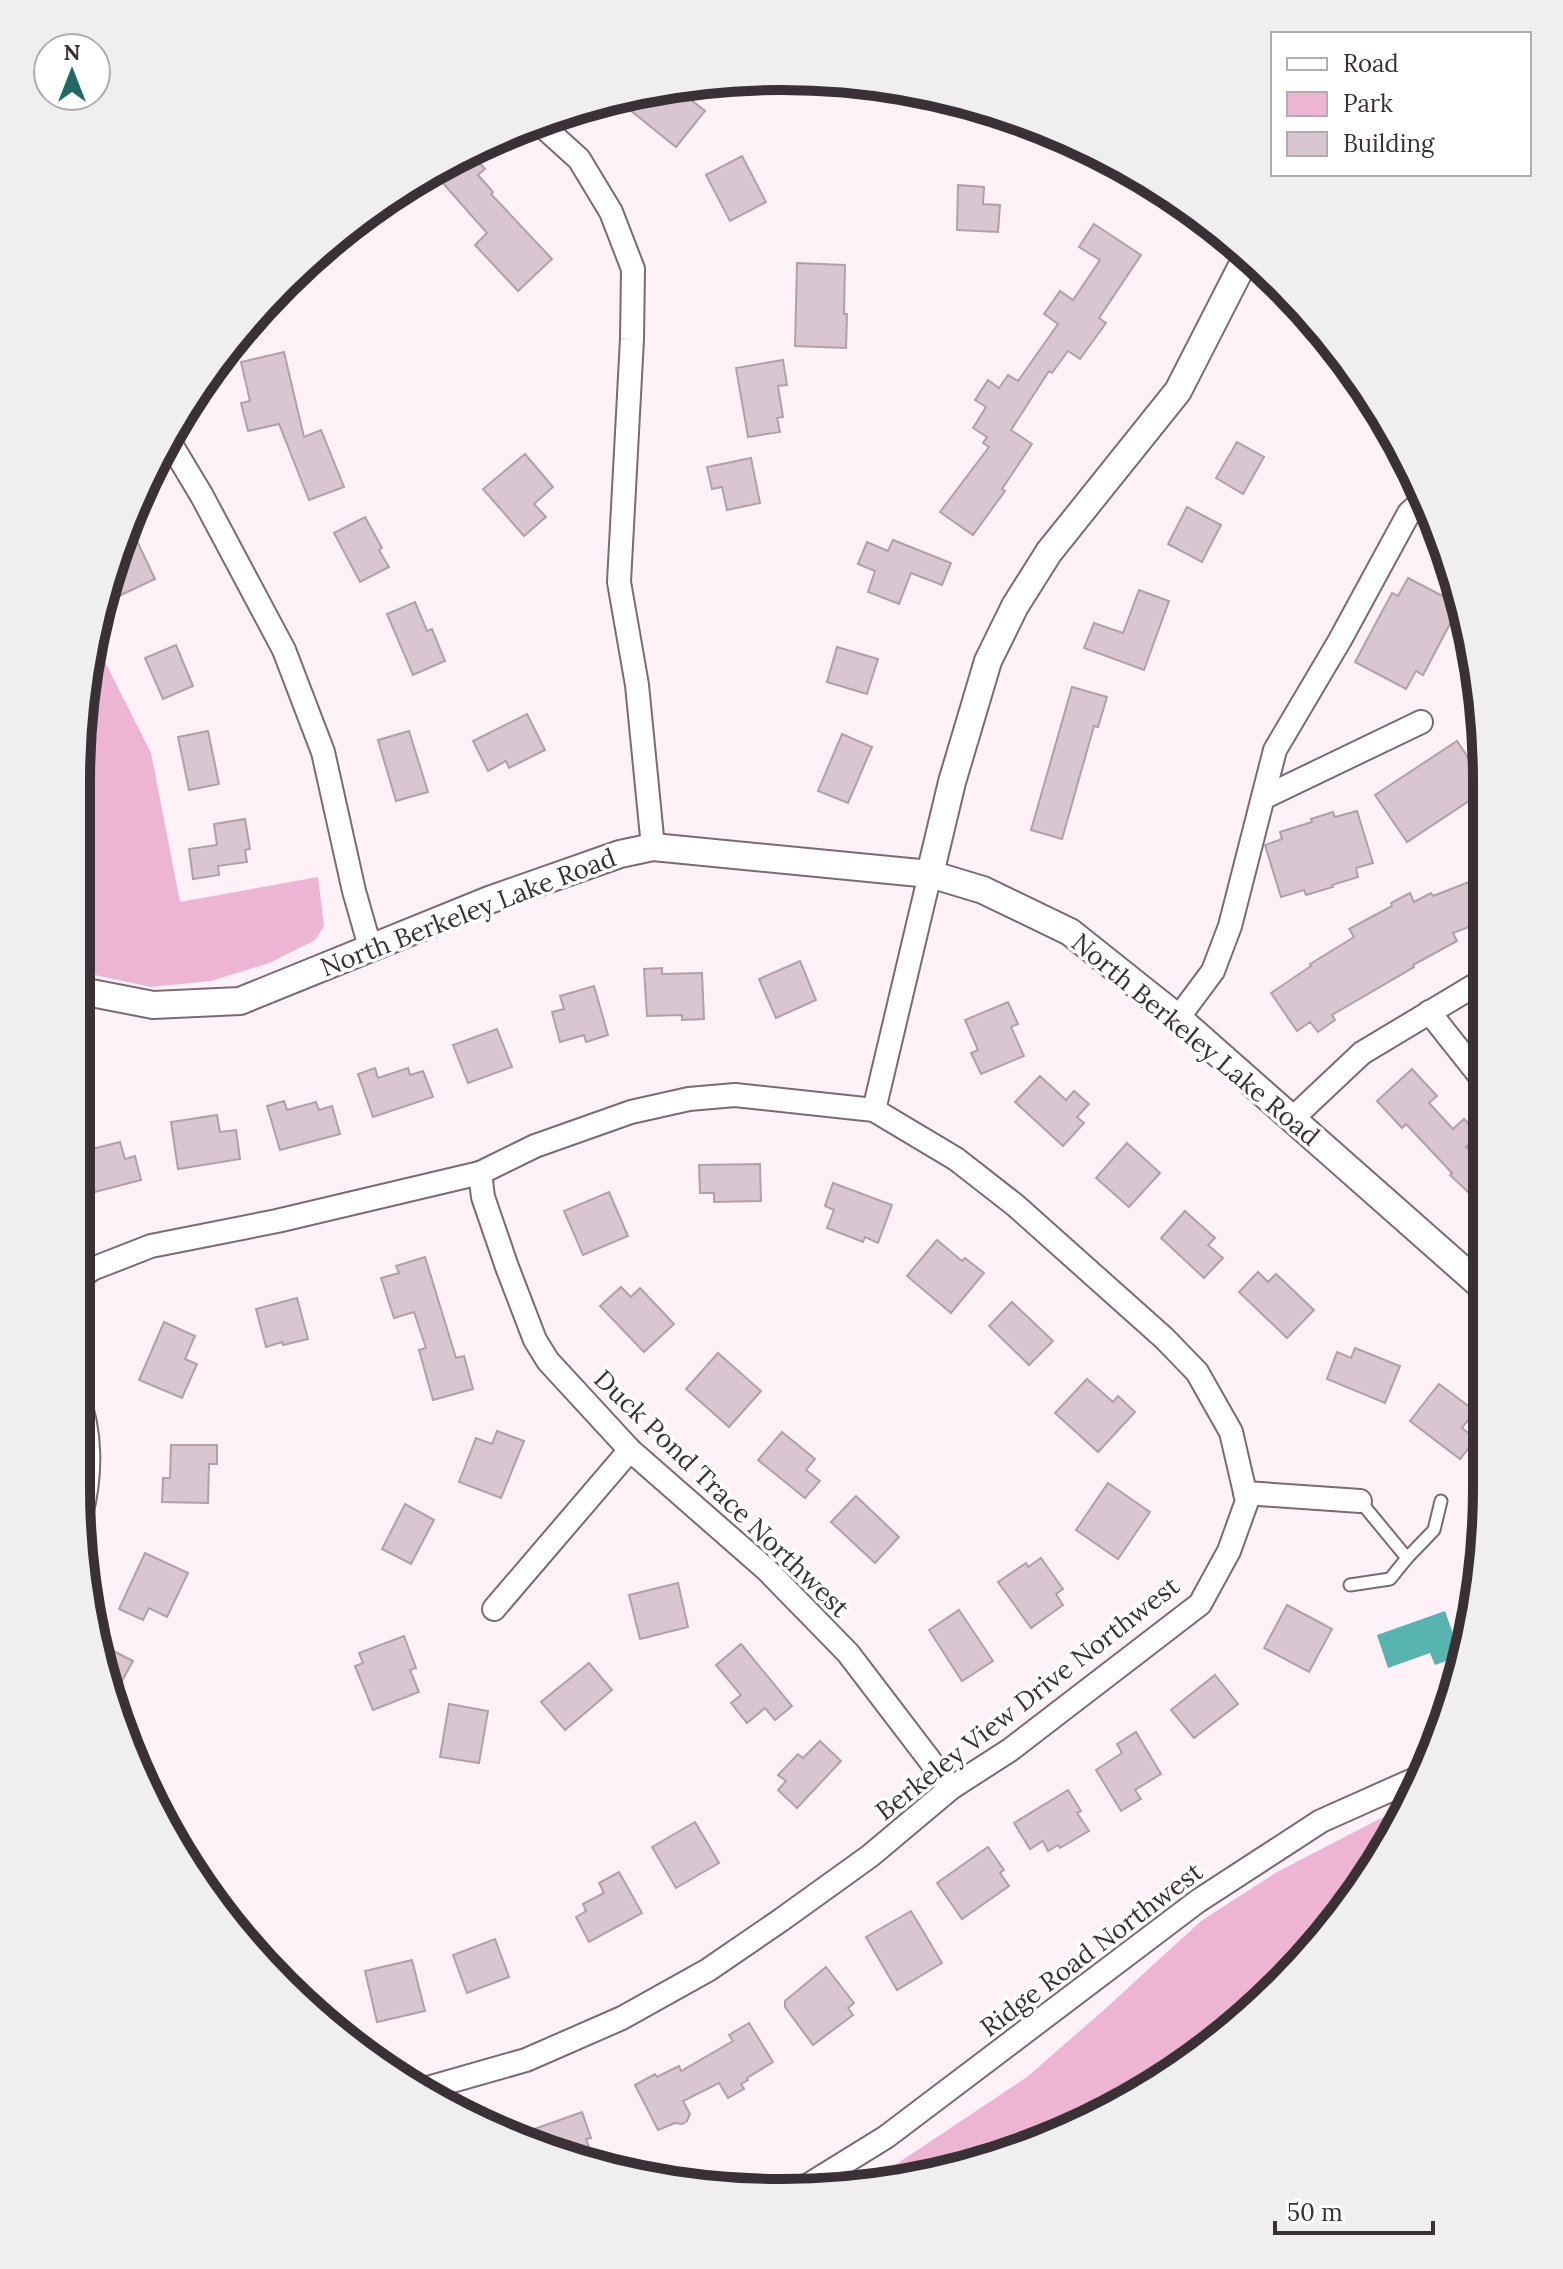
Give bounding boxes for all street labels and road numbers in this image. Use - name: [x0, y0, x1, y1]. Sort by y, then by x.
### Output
- street label: North Berkeley Lake Road: [316, 840, 620, 984]
- street label: North Berkeley Lake Road: [1065, 926, 1327, 1152]
- street label: Duck Pond Trace Northwest: [587, 1362, 857, 1624]
- street label: Berkeley View Drive Northwest: [868, 1569, 1186, 1827]
- street label: Ridge Road Northwest: [973, 1855, 1209, 2043]

